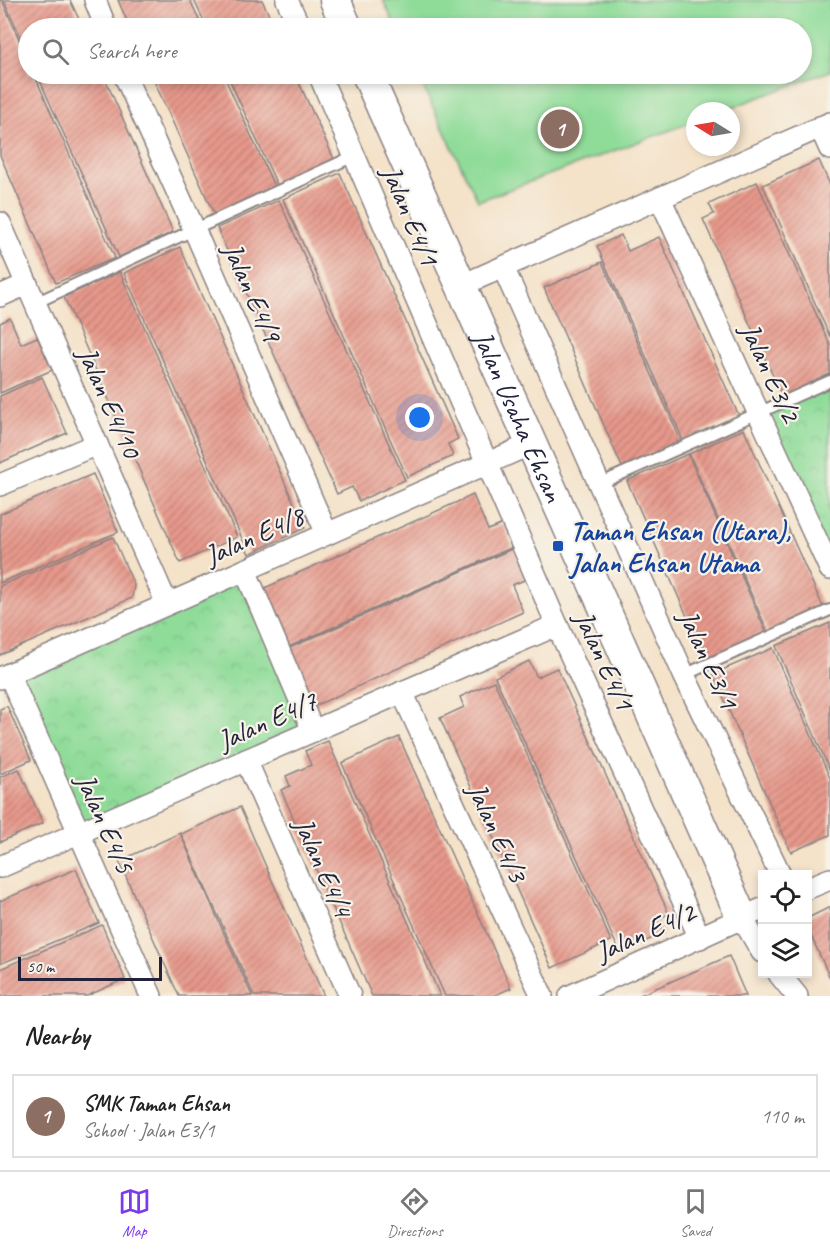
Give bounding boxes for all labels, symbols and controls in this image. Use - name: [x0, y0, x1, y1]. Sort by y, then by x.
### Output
- search box: [18, 18, 812, 84]
- icon: search: [39, 35, 72, 68]
- text: Search here: [87, 37, 177, 65]
- north arrow: [686, 102, 740, 156]
- pin: 1: [540, 106, 580, 152]
- street label: Jalan E4/1: [373, 158, 448, 272]
- street label: Jalan E4/9: [214, 235, 291, 350]
- street label: Jalan E3/2: [732, 315, 810, 429]
- street label: Jalan Usaha Ehsan: [464, 323, 572, 508]
- street label: Jalan E4/10: [69, 339, 150, 465]
- your location: [405, 403, 434, 432]
- street label: Jalan E4/8: [197, 497, 312, 574]
- place label: Taman Ehsan (Utara), Jalan Ehsan Utama: [568, 513, 791, 580]
- marker: Taman Ehsan (Utara), Jalan Ehsan Utama: [551, 539, 565, 553]
- street label: Jalan E3/1: [670, 602, 747, 716]
- street label: Jalan E4/1: [566, 603, 643, 717]
- street label: Jalan E4/7: [210, 683, 324, 759]
- street label: Jalan E4/5: [67, 766, 143, 880]
- street label: Jalan E4/3: [459, 775, 537, 889]
- street label: Jalan E4/4: [285, 810, 362, 925]
- map controls: [758, 870, 812, 978]
- button: locate: [758, 870, 812, 924]
- street label: Jalan E4/2: [588, 893, 703, 970]
- button: layers: [758, 924, 812, 978]
- scale bar: [18, 954, 162, 982]
- text: 50 m: [27, 957, 54, 977]
- text: Nearby: [24, 1019, 89, 1052]
- text: SMK Taman Ehsan: [83, 1090, 230, 1118]
- text: 1: [41, 1104, 50, 1129]
- text: 110 m: [761, 1104, 804, 1129]
- text: School · Jalan E3/1: [83, 1118, 215, 1143]
- tab: Map: [118, 1185, 151, 1241]
- tab: Directions: [387, 1185, 443, 1241]
- tab: Saved: [679, 1185, 712, 1241]

